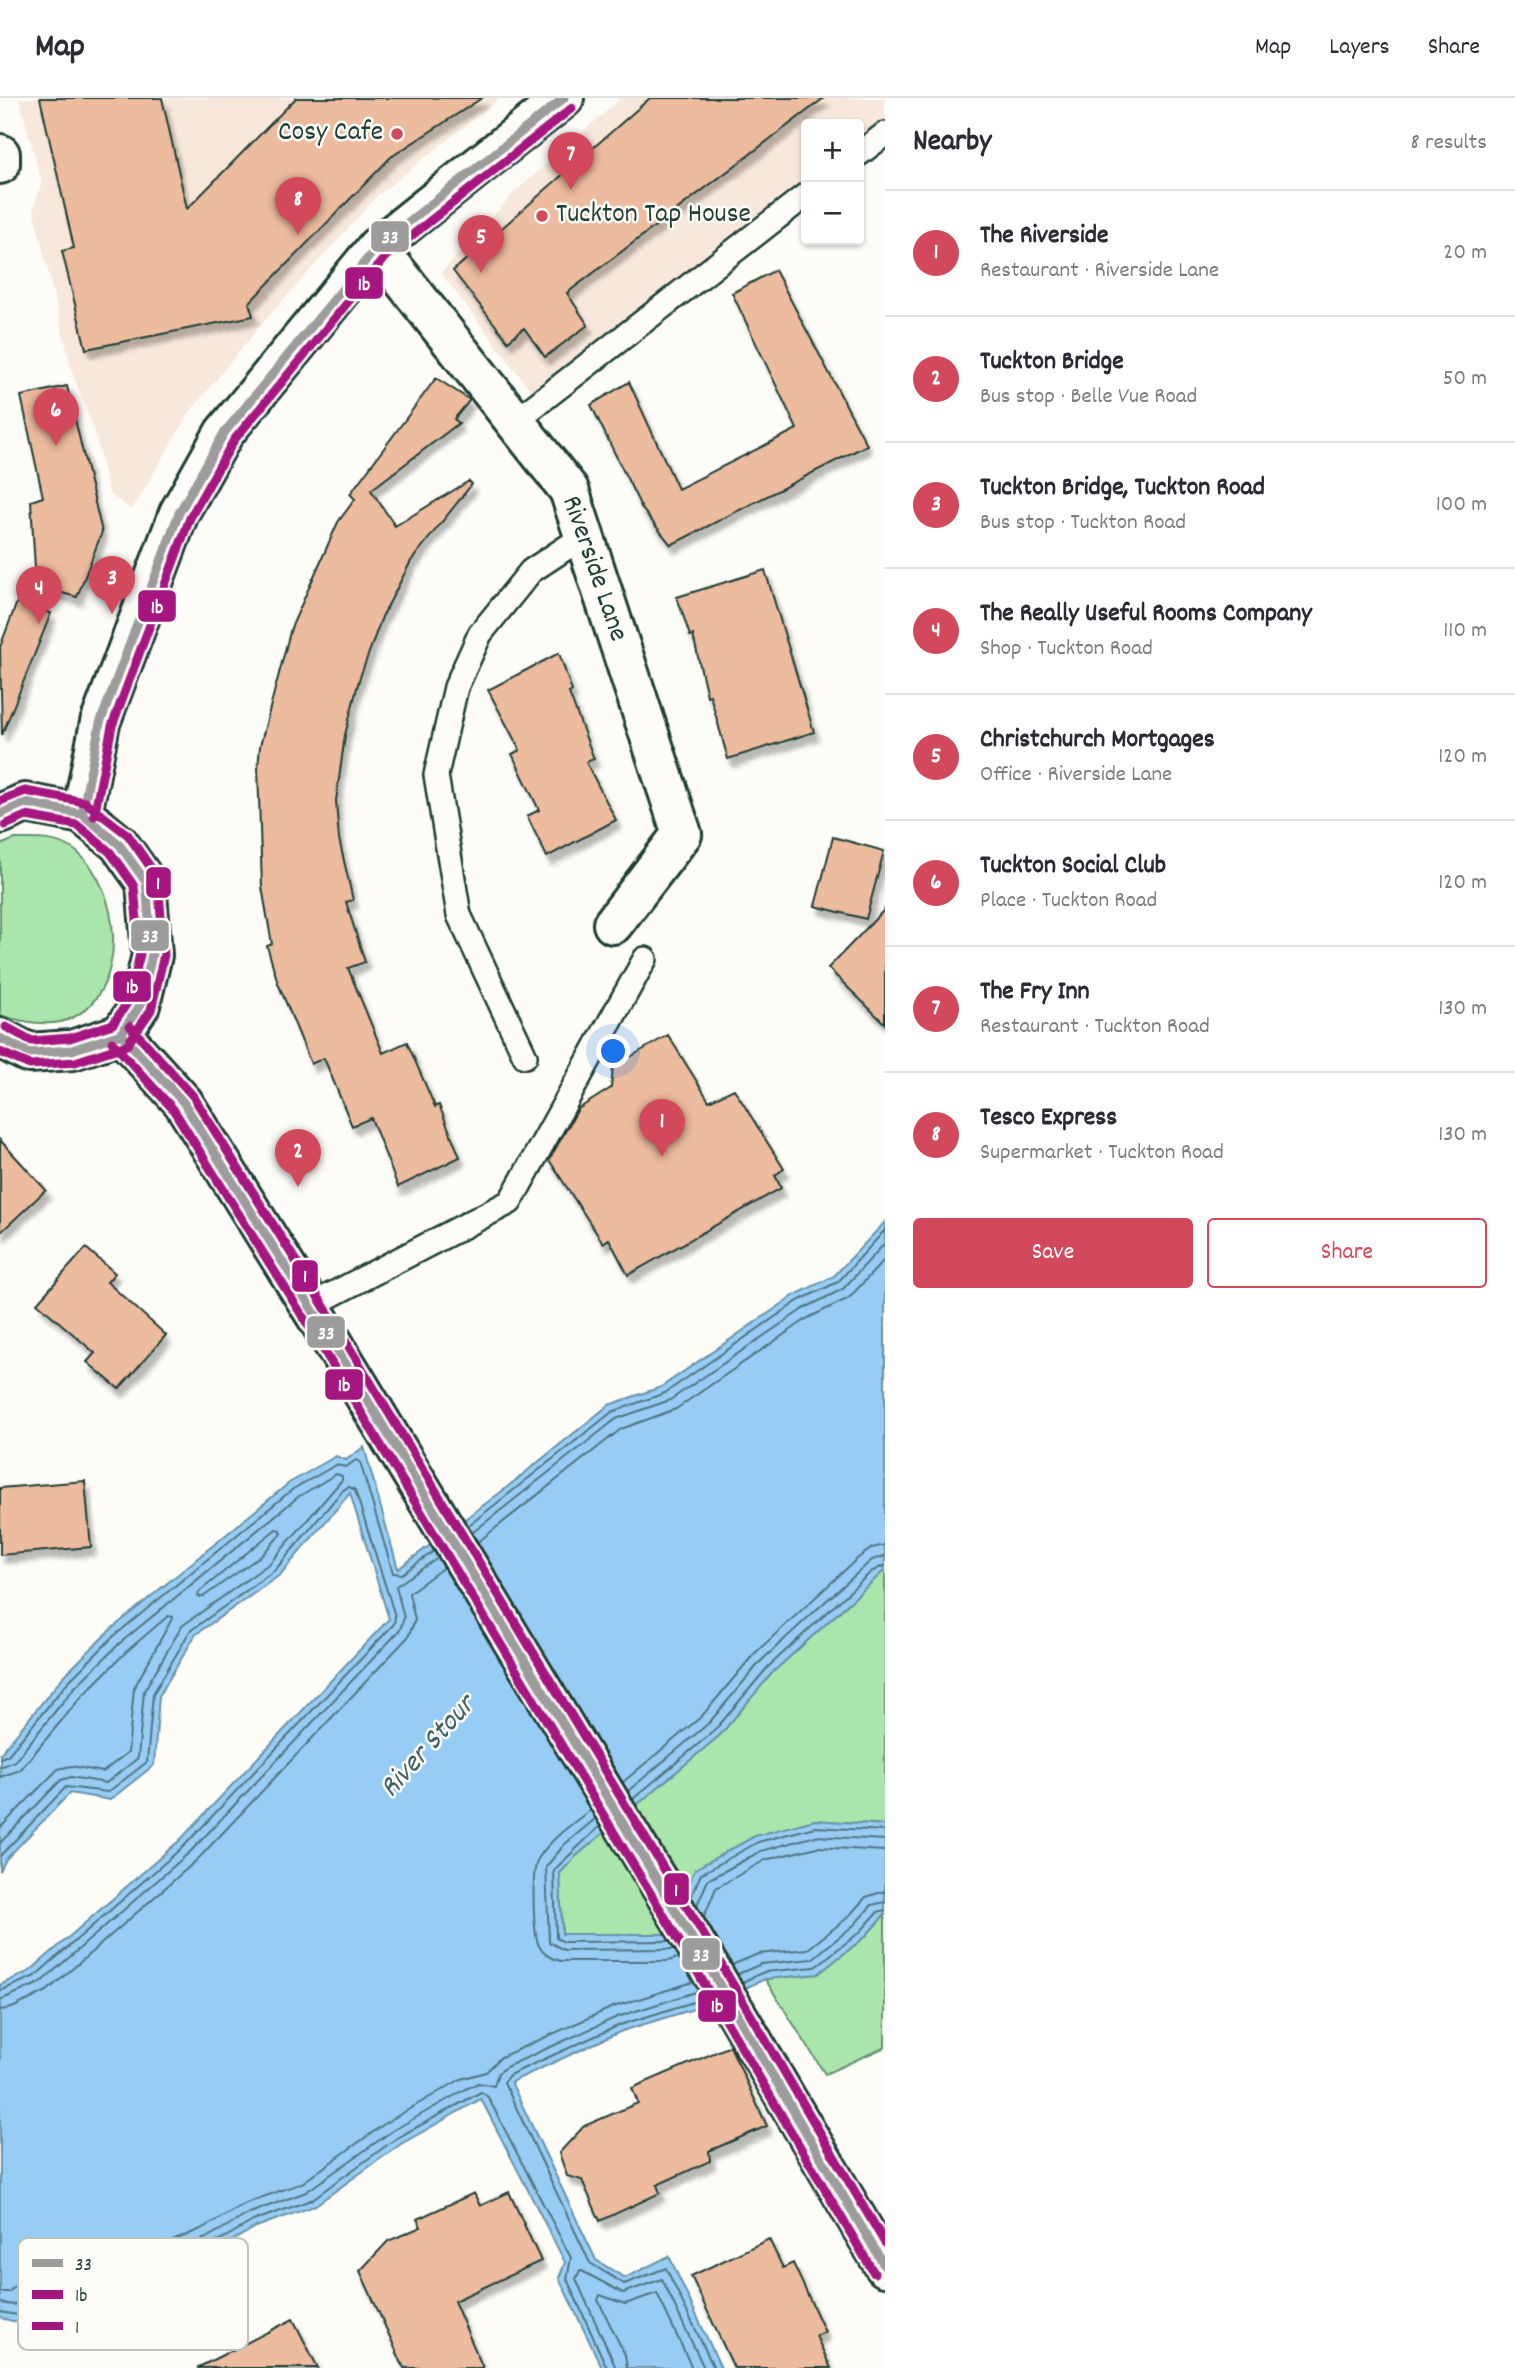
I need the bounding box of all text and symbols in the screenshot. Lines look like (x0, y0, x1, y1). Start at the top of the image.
text: Map (35, 25, 85, 72)
text: Map (1255, 31, 1291, 65)
text: Layers (1329, 31, 1390, 65)
text: Share (1428, 31, 1480, 65)
place label: Cosy Cafe (278, 114, 383, 154)
map controls (801, 119, 864, 245)
button: + (801, 119, 864, 182)
text: Nearby (913, 122, 991, 165)
marker: Cosy Cafe (389, 126, 405, 142)
text: 8 results (1411, 127, 1487, 160)
pin: 7 (548, 132, 594, 190)
pin: 8 (275, 177, 321, 235)
button: − (801, 182, 864, 245)
place label: Tuckton Tap House (556, 196, 751, 236)
marker: Tuckton Tap House (534, 208, 550, 224)
pin: 5 (458, 215, 504, 273)
text: The Riverside (980, 218, 1108, 255)
line badge: 33 (370, 220, 410, 253)
text: 33 (382, 226, 398, 253)
text: 1 (933, 237, 939, 270)
text: 20 m (1443, 237, 1487, 270)
text: Restaurant · Riverside Lane (980, 255, 1219, 288)
line badge: 1b (344, 266, 384, 300)
text: 1b (358, 273, 370, 300)
text: Tuckton Bridge (980, 344, 1124, 381)
text: 2 (931, 363, 941, 396)
text: 50 m (1443, 363, 1487, 396)
text: Bus stop · Belle Vue Road (980, 381, 1197, 414)
pin: 6 (33, 388, 79, 446)
text: Tuckton Bridge, Tuckton Road (980, 470, 1265, 507)
text: 3 (931, 489, 941, 522)
text: 100 m (1436, 489, 1487, 522)
street label: Riverside Lane (549, 491, 637, 647)
text: Bus stop · Tuckton Road (980, 507, 1186, 540)
pin: 3 (89, 556, 135, 614)
pin: 4 (16, 566, 62, 624)
line badge: 1b (137, 589, 177, 623)
text: 1b (151, 596, 163, 623)
text: The Really Useful Rooms Company (980, 596, 1312, 633)
text: 4 (931, 615, 941, 648)
text: 110 m (1443, 615, 1487, 648)
text: Shop · Tuckton Road (980, 633, 1153, 666)
text: Christchurch Mortgages (980, 722, 1215, 759)
text: 5 (931, 741, 941, 774)
text: 120 m (1438, 741, 1487, 774)
text: Office · Riverside Lane (980, 759, 1172, 792)
text: Tuckton Social Club (980, 848, 1166, 885)
line badge: 1 (145, 866, 172, 899)
text: 6 (930, 867, 942, 900)
text: 120 m (1438, 867, 1487, 900)
text: 1 (156, 872, 160, 899)
text: Place · Tuckton Road (980, 885, 1157, 918)
line badge: 33 (130, 919, 170, 952)
text: 33 (142, 925, 158, 952)
line badge: 1b (112, 970, 152, 1003)
text: The Fry Inn (980, 974, 1090, 1011)
text: 1b (126, 976, 138, 1003)
text: 7 (932, 993, 940, 1026)
text: 130 m (1438, 993, 1487, 1026)
text: Restaurant · Tuckton Road (980, 1011, 1210, 1044)
your location (596, 1034, 630, 1068)
pin: 1 (639, 1099, 685, 1157)
text: Tesco Express (980, 1100, 1117, 1137)
text: 8 (931, 1119, 941, 1152)
text: 130 m (1438, 1119, 1487, 1152)
pin: 2 (275, 1129, 321, 1187)
text: Supermarket · Tuckton Road (980, 1137, 1224, 1170)
button: Save (913, 1218, 1193, 1288)
button: Share (1207, 1218, 1487, 1288)
line badge: 1 (291, 1259, 319, 1293)
text: 1 (303, 1265, 307, 1292)
line badge: 33 (306, 1315, 346, 1349)
text: 33 (318, 1322, 334, 1349)
line badge: 1b (324, 1368, 364, 1401)
text: 1b (338, 1374, 350, 1401)
water label: River Stour (371, 1685, 489, 1809)
line badge: 1 (663, 1872, 690, 1906)
text: 1 (674, 1879, 678, 1906)
line badge: 33 (681, 1937, 721, 1971)
text: 33 (693, 1944, 709, 1971)
line badge: 1b (697, 1989, 737, 2023)
text: 1b (711, 1995, 723, 2022)
legend (18, 2238, 248, 2350)
text: 33 (75, 2253, 92, 2280)
text: 1b (75, 2284, 87, 2311)
text: 1 (75, 2316, 79, 2343)

